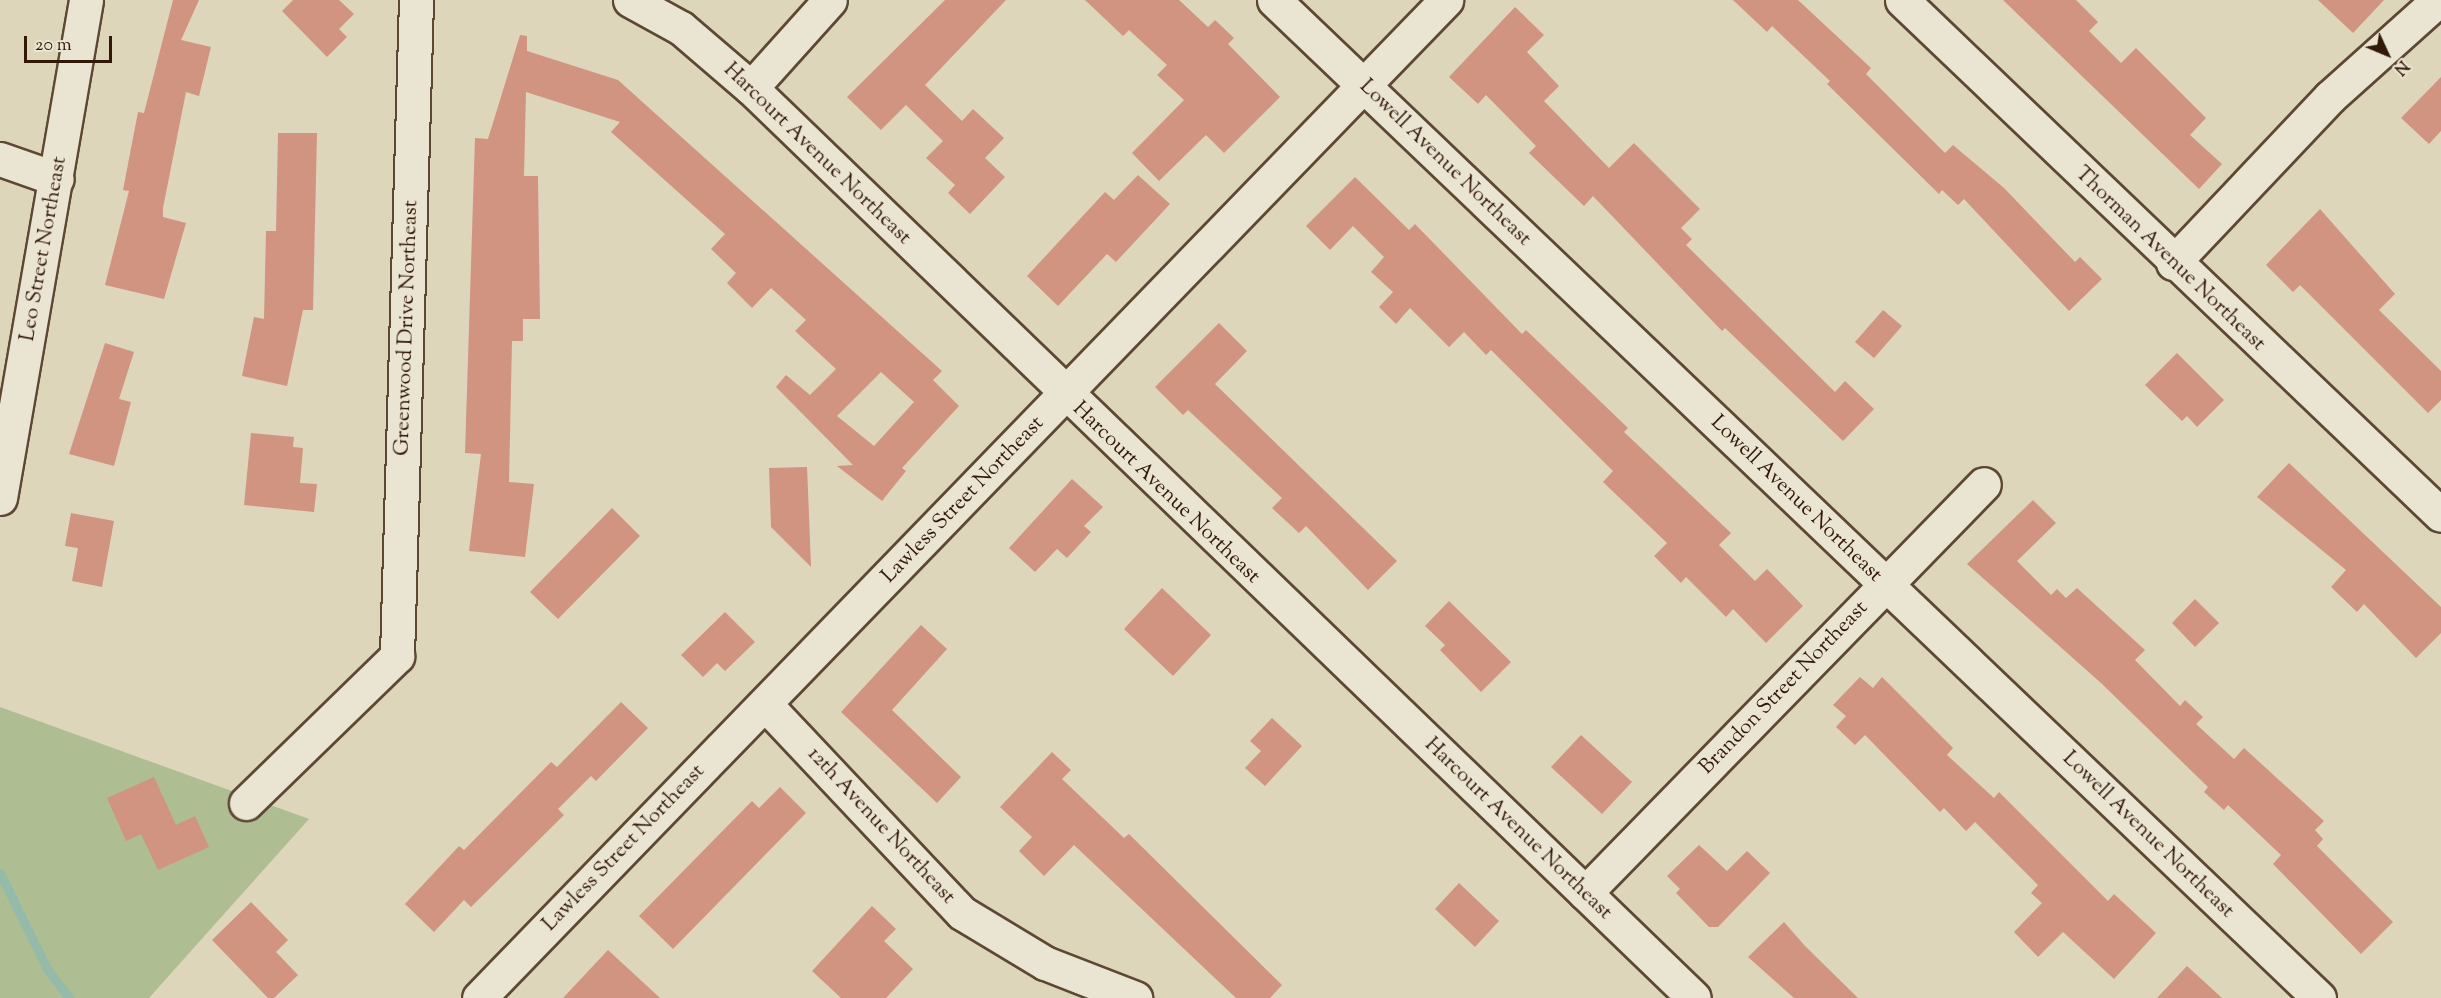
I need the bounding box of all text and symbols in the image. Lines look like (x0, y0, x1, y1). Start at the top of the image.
scale bar (27, 24, 116, 62)
north arrow (2357, 24, 2417, 84)
text: 20 m (35, 33, 72, 59)
text: N (2388, 54, 2413, 79)
street label: Harcourt Avenue Northeast (718, 58, 916, 250)
street label: Lowell Avenue Northeast (1354, 74, 1536, 252)
street label: Leo Street Northeast (15, 155, 73, 343)
street label: Thorman Avenue Northeast (2070, 161, 2270, 357)
street label: Greenwood Drive Northeast (390, 200, 424, 456)
street label: Harcourt Avenue Northeast (1067, 397, 1265, 589)
street label: Lowell Avenue Northeast (1705, 410, 1887, 588)
street label: Lawless Street Northeast (877, 411, 1049, 589)
street label: Brandon Street Northeast (1694, 596, 1874, 780)
street label: Harcourt Avenue Northeast (1419, 733, 1617, 925)
street label: 12th Avenue Northeast (802, 742, 960, 910)
street label: Lowell Avenue Northeast (2057, 746, 2239, 924)
street label: Lawless Street Northeast (538, 759, 710, 937)

